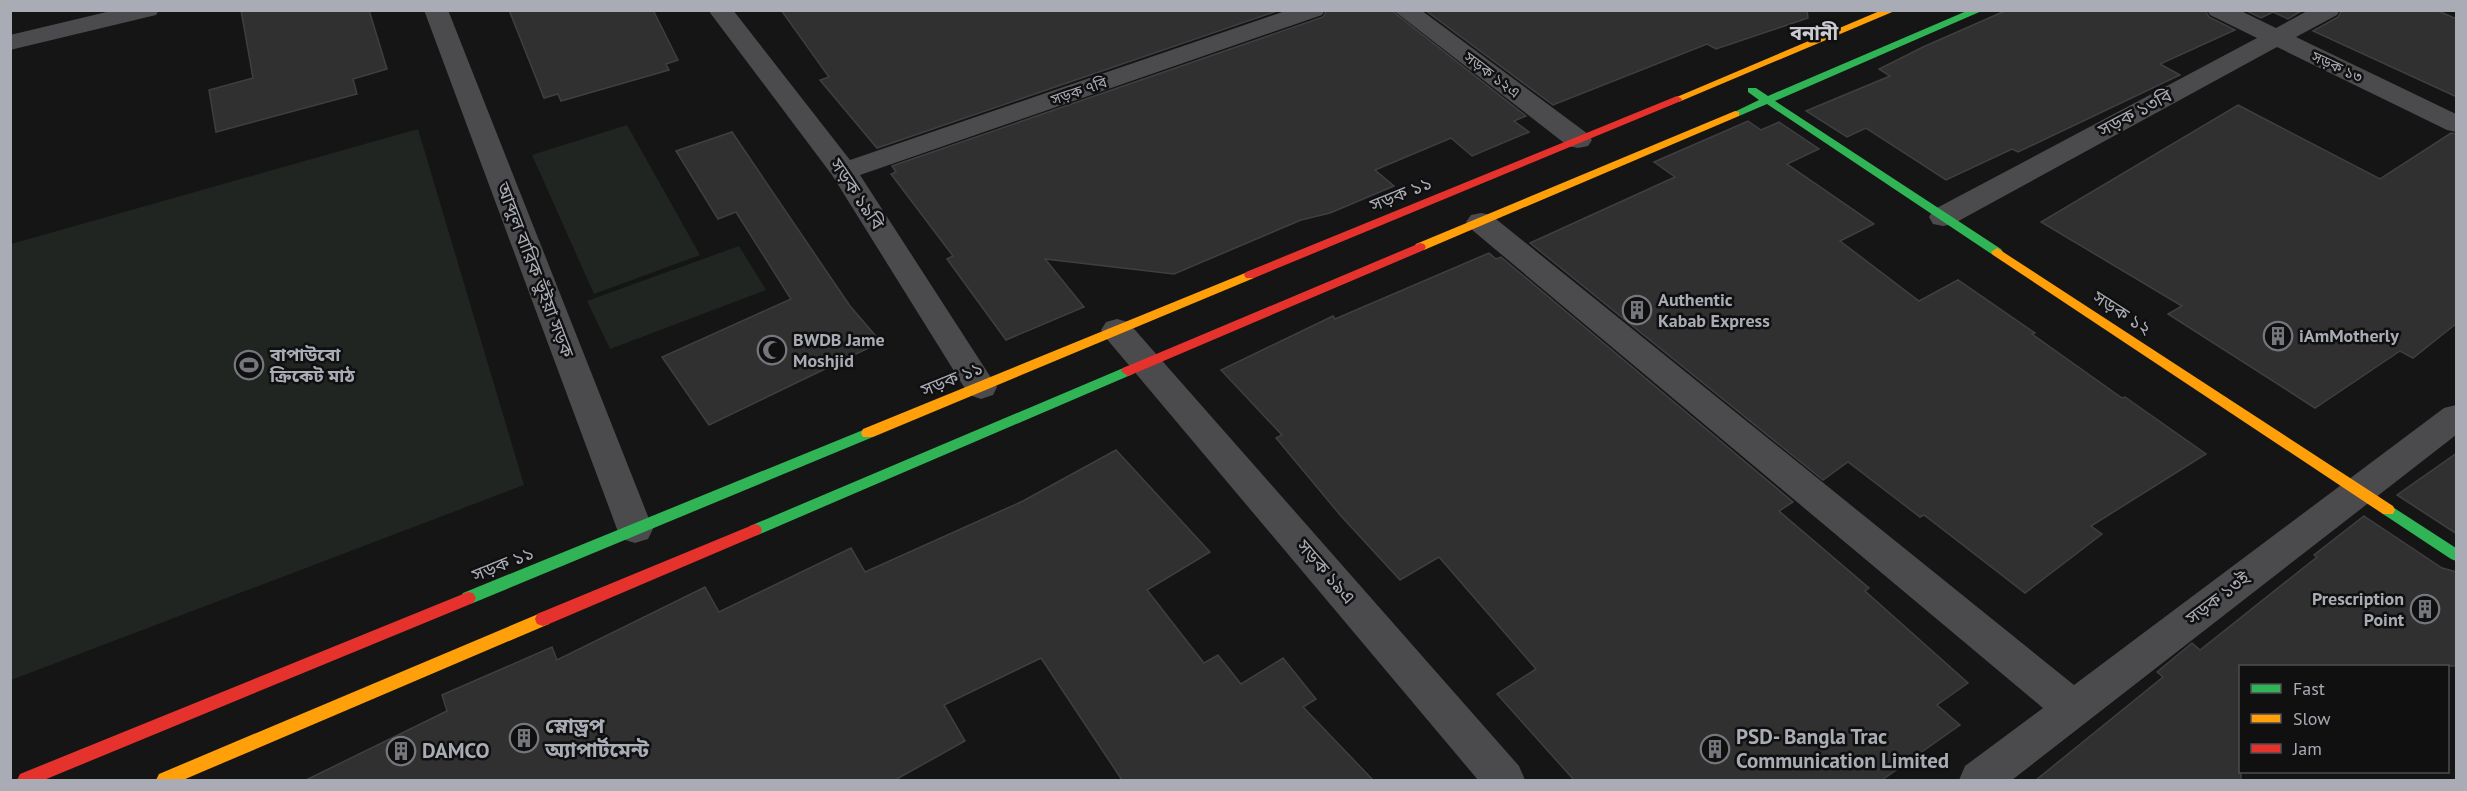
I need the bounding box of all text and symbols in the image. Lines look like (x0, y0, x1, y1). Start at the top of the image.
district label: বনানী (1789, 20, 1838, 46)
street label: সড়ক ১৩ (2308, 46, 2366, 87)
street label: সড়ক ১২এ (1460, 47, 1524, 102)
street label: সড়ক ৭বি (1047, 72, 1110, 109)
street label: সড়ক ১৩বি (2093, 83, 2176, 142)
street label: সড়ক ১৯বি (825, 153, 890, 234)
street label: সড়ক ১১ (1366, 171, 1435, 217)
street label: আব্দুল বারিক ভুঁইয়া সড়ক (491, 178, 580, 361)
street label: সড়ক ১২ (2088, 285, 2156, 340)
place label: Authentic Kabab Express (1658, 288, 1770, 332)
building icon: Authentic Kabab Express (1621, 294, 1653, 326)
building icon: iAmMotherly (2262, 320, 2294, 352)
place label: iAmMotherly (2299, 324, 2399, 347)
place label: BWDB Jame Moshjid (793, 328, 885, 372)
mosque icon: BWDB Jame Moshjid (756, 334, 788, 366)
place label: বাপাউবো ক্রিকেট মাঠ (269, 343, 355, 387)
sports icon: বাপাউবো ক্রিকেট মাঠ (233, 349, 265, 381)
street label: সড়ক ১১ (917, 356, 986, 402)
street label: সড়ক ১৯এ (1292, 534, 1361, 609)
street label: সড়ক ১১ (468, 541, 537, 587)
street label: সড়ক ১৩ই (2180, 566, 2255, 630)
place label: Prescription Point (2312, 587, 2405, 631)
building icon: Prescription Point (2409, 593, 2441, 625)
legend (2239, 665, 2449, 773)
text: Fast (2293, 677, 2325, 700)
text: Slow (2293, 707, 2331, 730)
place label: স্নোড্রপ অ্যাপার্টমেন্ট (544, 712, 649, 763)
building icon: স্নোড্রপ অ্যাপার্টমেন্ট (508, 722, 540, 754)
place label: PSD- Bangla Trac Communication Limited (1736, 723, 1949, 774)
building icon: PSD- Bangla Trac Communication Limited (1699, 733, 1731, 765)
building icon: DAMCO (385, 735, 417, 767)
place label: DAMCO (422, 737, 490, 764)
text: Jam (2292, 737, 2322, 760)

